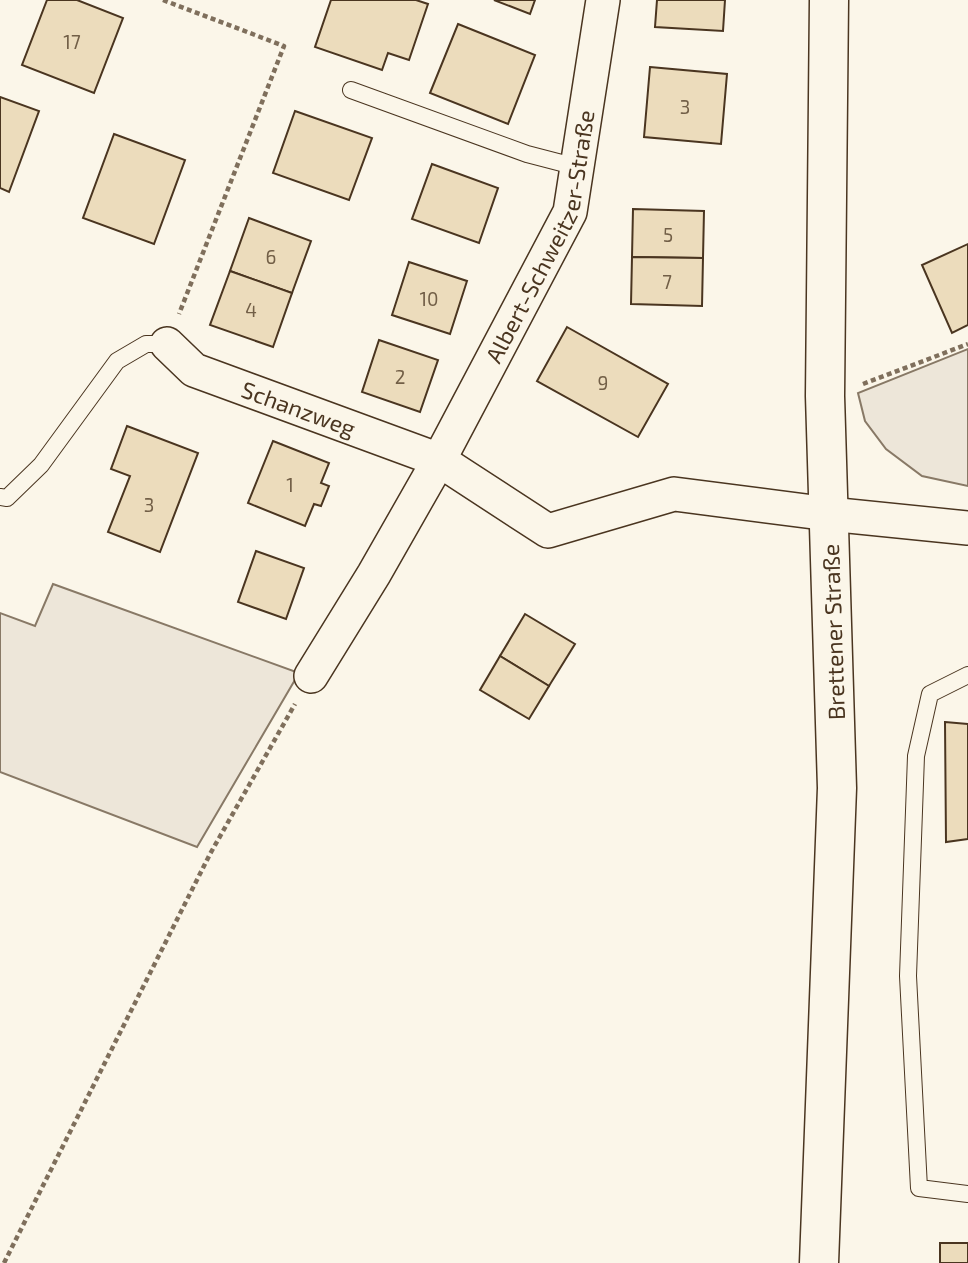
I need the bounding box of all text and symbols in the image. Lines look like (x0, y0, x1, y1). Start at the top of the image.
house number: 17 (63, 30, 81, 53)
house number: 3 (680, 95, 690, 118)
street label: Albert-Schweitzer-Straße (479, 108, 600, 367)
house number: 5 (663, 223, 673, 246)
house number: 6 (266, 245, 276, 268)
house number: 7 (662, 270, 672, 293)
house number: 10 (419, 287, 439, 310)
house number: 4 (245, 298, 257, 321)
house number: 2 (395, 365, 405, 388)
house number: 9 (598, 371, 608, 394)
street label: Schanzweg (238, 375, 360, 442)
house number: 1 (286, 473, 294, 496)
house number: 3 (144, 493, 154, 516)
street label: Brettener Straße (816, 543, 850, 721)

